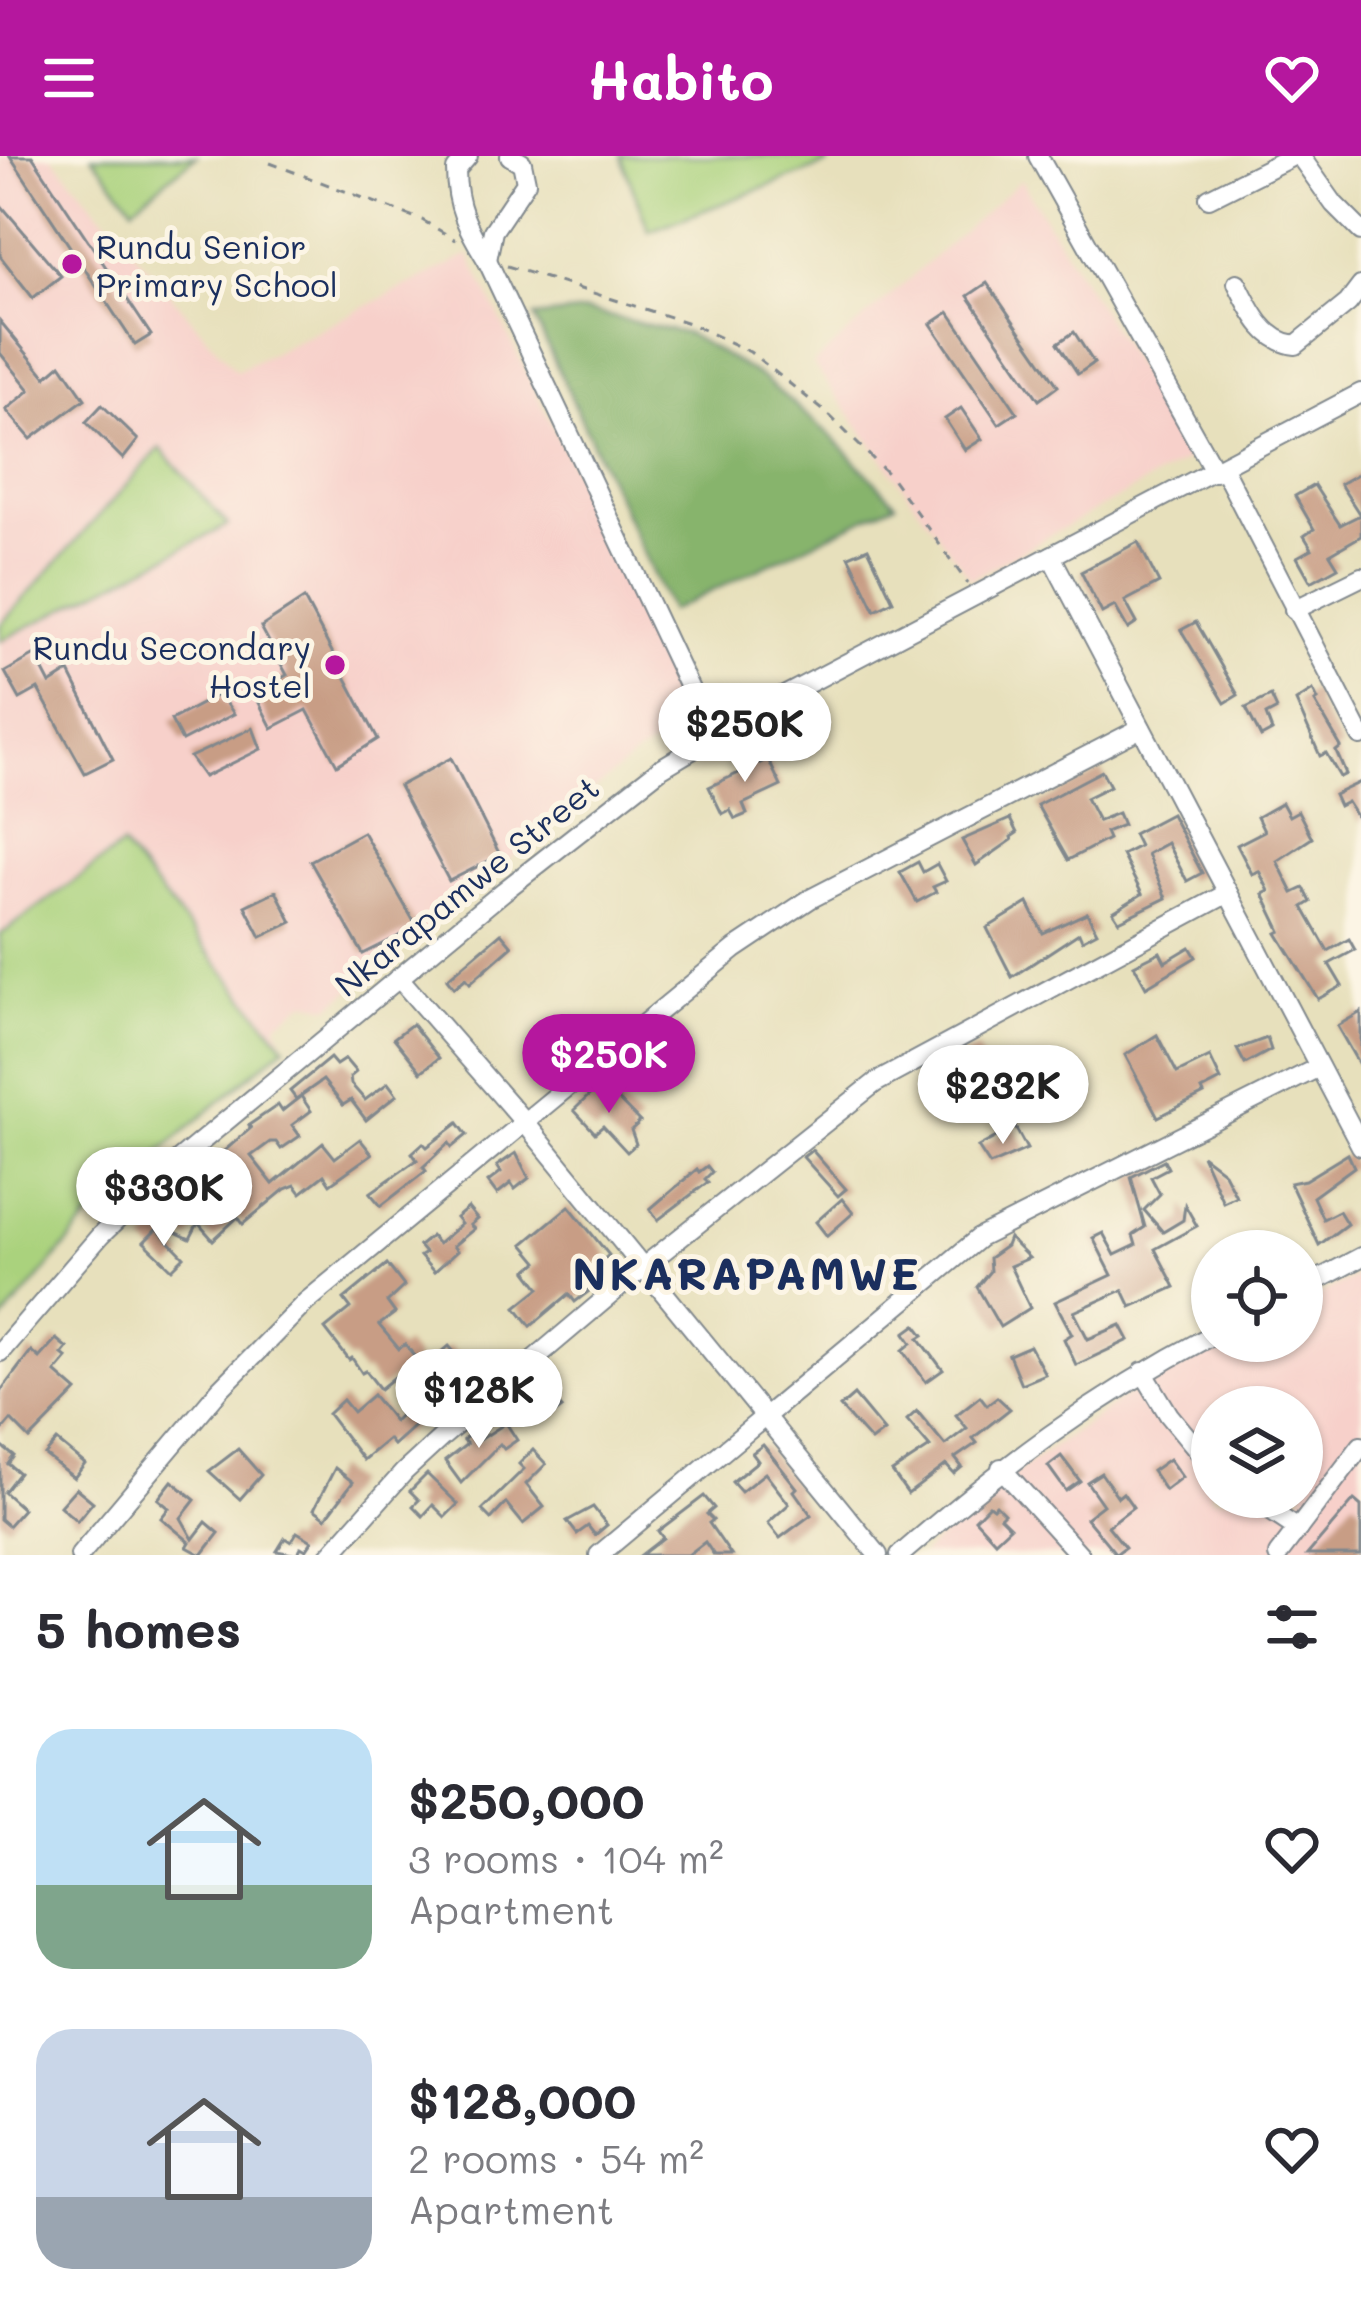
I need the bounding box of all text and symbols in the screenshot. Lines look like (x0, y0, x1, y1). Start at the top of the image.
text: Habito (588, 43, 773, 114)
icon: menu (36, 45, 102, 111)
icon: heart (1259, 45, 1325, 111)
place label: Rundu Senior Primary School (96, 224, 338, 306)
marker: Rundu Senior Primary School (59, 251, 85, 277)
place label: Rundu Secondary Hostel (32, 625, 311, 706)
marker: Rundu Secondary Hostel (322, 652, 348, 678)
pin: $250K (661, 683, 829, 785)
text: $250K (685, 696, 805, 747)
street label: Nkarapamwe Street (325, 765, 607, 1005)
pin: $250K (525, 1014, 693, 1116)
text: $250K (549, 1027, 669, 1078)
pin: $232K (919, 1045, 1087, 1147)
text: $232K (945, 1058, 1061, 1109)
pin: $330K (80, 1147, 248, 1249)
text: $330K (103, 1160, 225, 1211)
map controls (1191, 1230, 1323, 1518)
button: locate (1191, 1230, 1323, 1362)
district label: NKARAPAMWE (572, 1243, 922, 1301)
pin: $128K (395, 1349, 563, 1451)
text: $128K (422, 1362, 536, 1413)
button: layers (1191, 1386, 1323, 1518)
text: 5 homes (36, 1594, 241, 1661)
icon: filters (1259, 1594, 1325, 1660)
text: $250,000 (408, 1765, 645, 1832)
icon: home (132, 1777, 276, 1921)
icon: heart (1259, 1816, 1325, 1882)
text: 3 rooms · 104 m² (408, 1832, 724, 1883)
text: Apartment (408, 1883, 614, 1934)
text: $128,000 (408, 2065, 636, 2132)
icon: home (132, 2077, 276, 2221)
icon: heart (1259, 2116, 1325, 2182)
text: 2 rooms · 54 m² (408, 2132, 704, 2183)
text: Apartment (408, 2183, 614, 2234)

